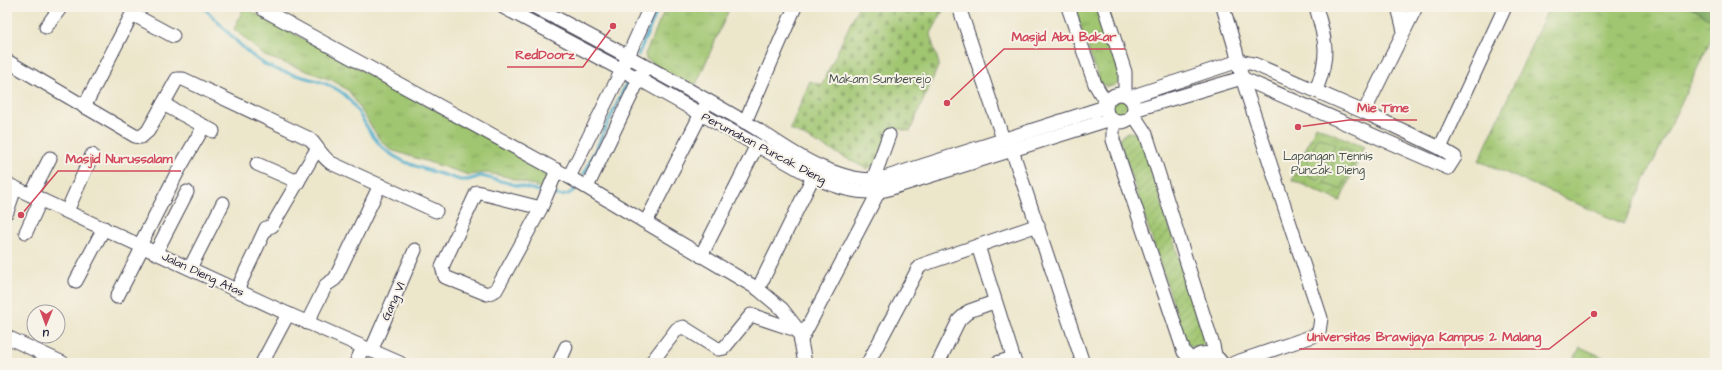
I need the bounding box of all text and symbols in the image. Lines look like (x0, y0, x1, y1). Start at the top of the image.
callout: Masjid Abu Bakar (1004, 24, 1125, 49)
text: Masjid Abu Bakar (1011, 28, 1117, 47)
callout: RedDoorz (507, 42, 583, 67)
text: RedDoorz (515, 46, 575, 64)
park label: Makam Sumberejo (829, 71, 931, 88)
callout: Mie Time (1349, 95, 1417, 120)
text: Mie Time (1357, 99, 1409, 117)
street label: Perumahan Puncak Dieng (698, 108, 829, 189)
callout: Masjid Nurussalam (58, 146, 181, 171)
park label: Lapangan Tennis Puncak Dieng (1283, 148, 1373, 180)
text: Masjid Nurussalam (65, 150, 173, 169)
street label: Jalan Dieng Atas (158, 248, 247, 302)
street label: Gang VI (377, 279, 410, 324)
north arrow (26, 304, 66, 344)
callout: Universitas Brawijaya Kampus 2 Malang (1299, 324, 1549, 349)
text: U (43, 326, 50, 341)
text: Universitas Brawijaya Kampus 2 Malang (1306, 328, 1541, 348)

